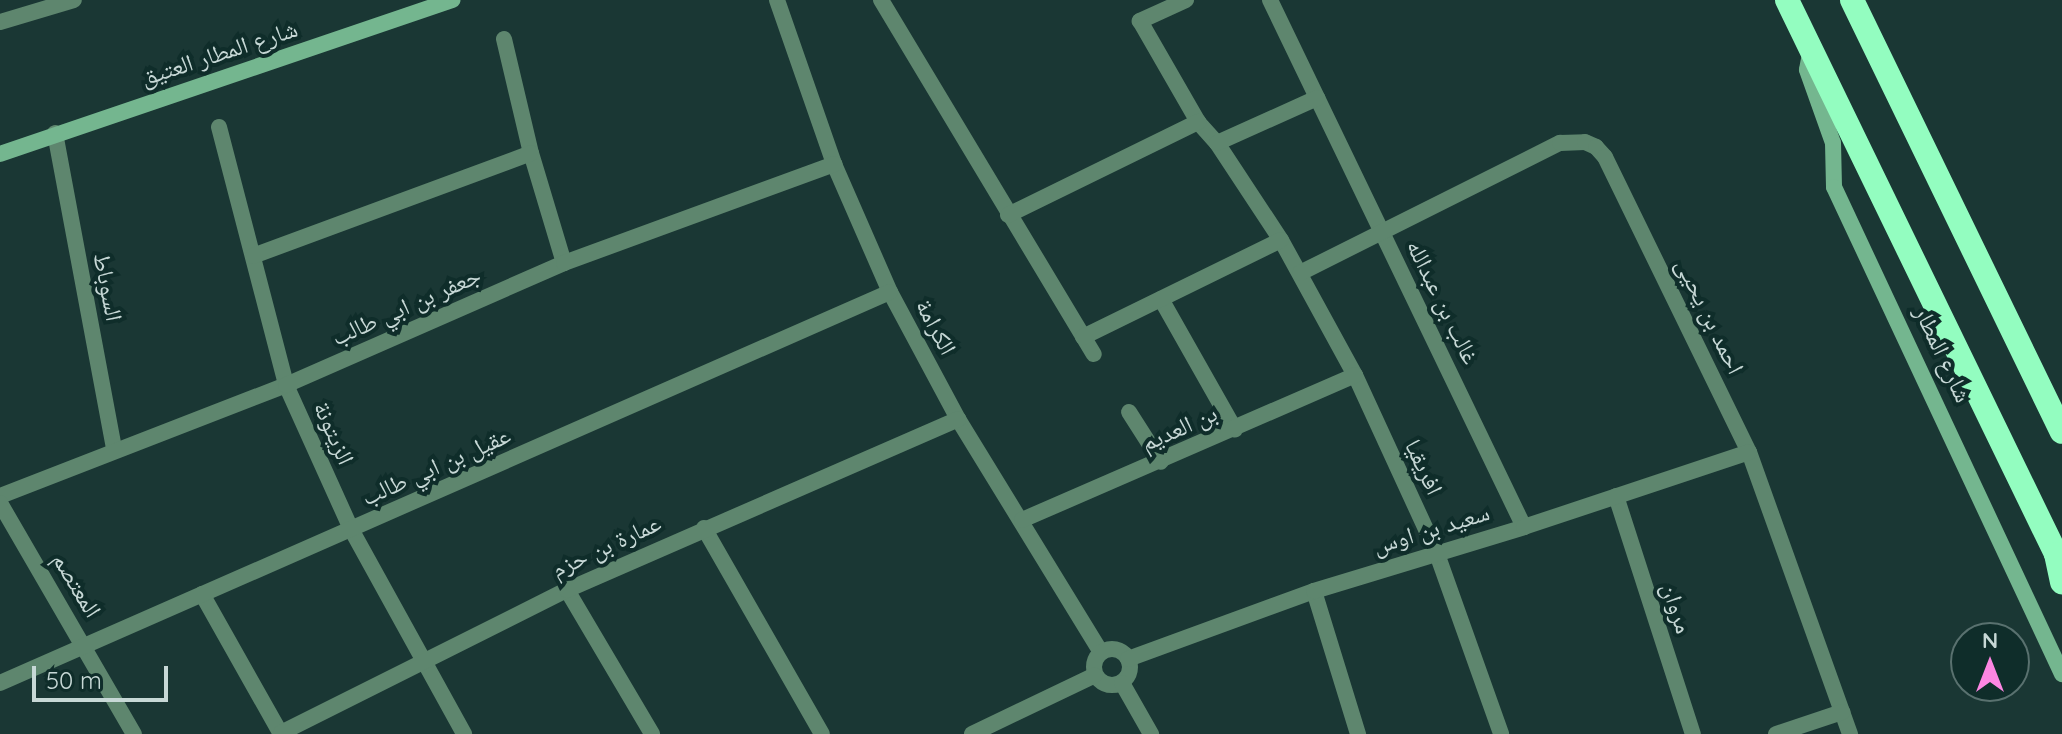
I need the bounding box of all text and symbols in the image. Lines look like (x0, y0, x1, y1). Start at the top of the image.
street label: شارع المطار العتيق (137, 14, 301, 92)
street label: غالب بن عبدالله (1401, 235, 1485, 369)
street label: السوباط (87, 250, 129, 324)
street label: احمد بن يحيى (1670, 253, 1750, 379)
street label: جعفر بن ابي طالب (327, 260, 485, 352)
street label: الكرامة (909, 294, 963, 360)
street label: شارع المطار (1908, 301, 1978, 407)
street label: الزيتونة (307, 397, 361, 469)
street label: بن العديم (1137, 399, 1221, 457)
street label: عقيل بن ابي طالب (357, 420, 515, 512)
street label: افريقيا (1399, 435, 1449, 499)
street label: سعيد بن اوس (1369, 498, 1493, 560)
street label: عمارة بن حزم (547, 508, 665, 584)
street label: المعتصم (46, 547, 108, 623)
street label: مروان (1655, 579, 1699, 637)
north arrow (1950, 622, 2030, 702)
text: N (1982, 626, 1998, 654)
scale bar (36, 650, 172, 700)
text: 50 m (46, 665, 102, 695)

